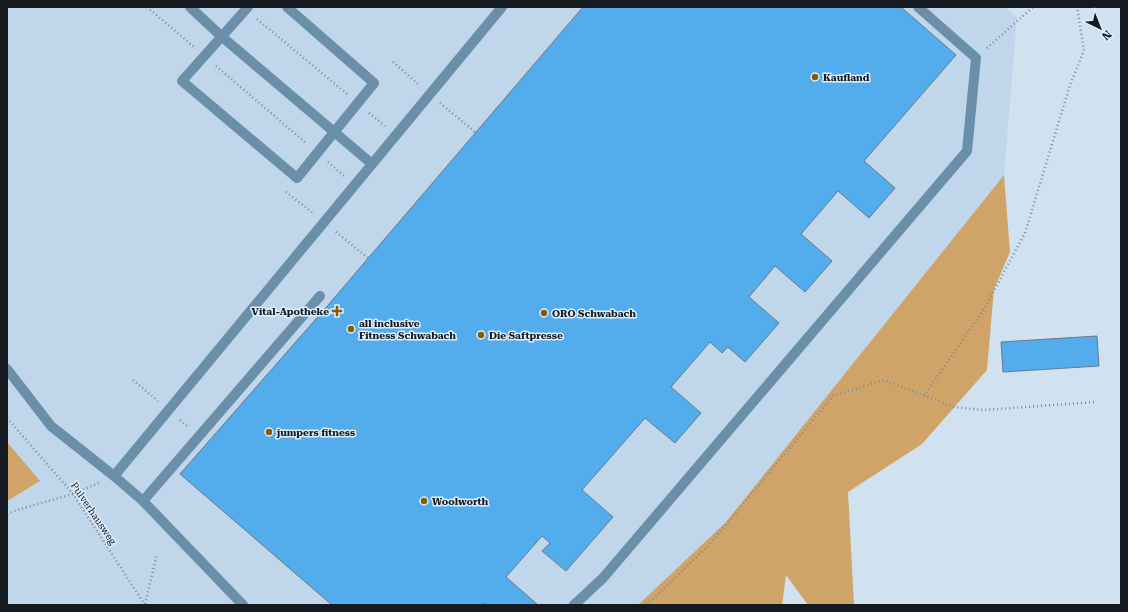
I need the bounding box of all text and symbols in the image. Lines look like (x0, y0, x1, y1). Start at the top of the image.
north arrow (1080, 8, 1120, 48)
text: N (1099, 27, 1114, 43)
marker: Kaufland (810, 72, 820, 82)
place label: Kaufland (823, 72, 870, 83)
place label: Vital-Apotheke (252, 306, 329, 317)
marker: Vital-Apotheke (332, 306, 342, 316)
marker: ORO Schwabach (539, 308, 549, 318)
place label: ORO Schwabach (552, 308, 636, 319)
place label: all inclusive Fitness Schwabach (359, 318, 456, 341)
marker: all inclusive Fitness Schwabach (346, 324, 356, 334)
marker: Die Saftpresse (476, 330, 486, 340)
place label: Die Saftpresse (489, 330, 563, 341)
marker: jumpers fitness (264, 427, 274, 437)
place label: jumpers fitness (276, 427, 355, 438)
street label: Pulverhausweg (69, 480, 119, 547)
marker: Woolworth (419, 496, 429, 506)
place label: Woolworth (432, 496, 489, 507)

